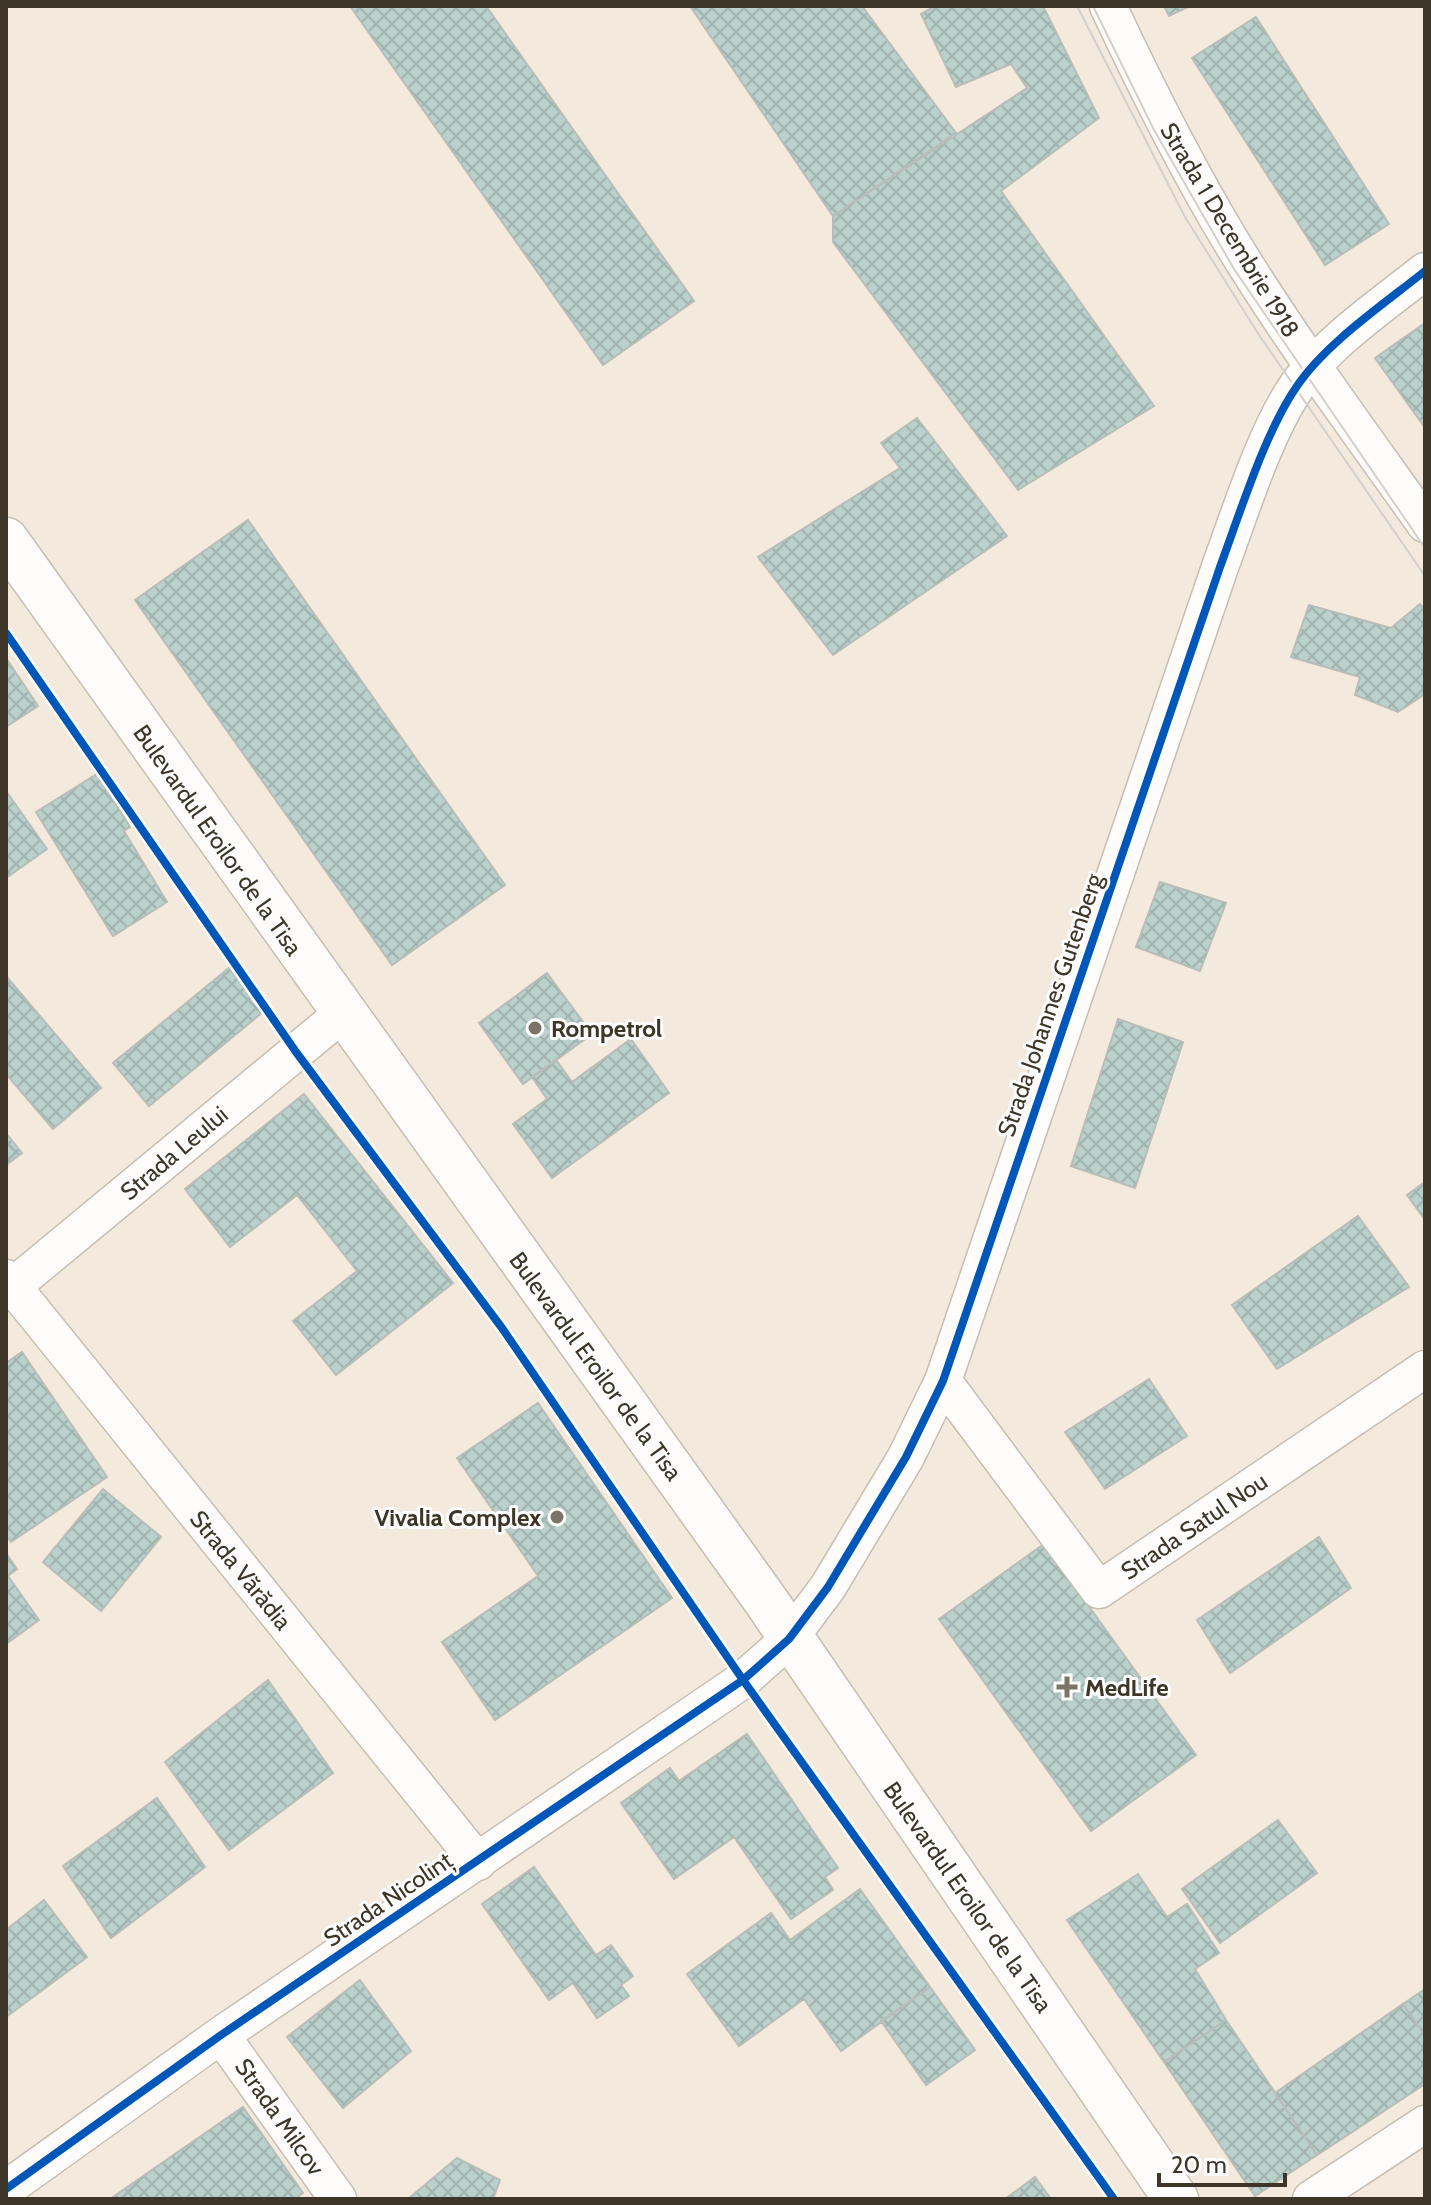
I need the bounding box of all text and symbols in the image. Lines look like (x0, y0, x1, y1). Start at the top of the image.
street label: Strada 1 Decembrie 1918 (1154, 117, 1306, 343)
street label: Bulevardul Eroilor de la Tisa (127, 719, 309, 961)
street label: Strada Johannes Gutenberg (991, 869, 1109, 1140)
place label: Rompetrol (551, 1014, 662, 1043)
marker: Rompetrol (526, 1019, 544, 1037)
street label: Strada Leului (115, 1100, 233, 1206)
street label: Bulevardul Eroilor de la Tisa (503, 1246, 689, 1486)
street label: Strada Satul Nou (1115, 1466, 1273, 1586)
place label: Vivalia Complex (374, 1503, 541, 1532)
street label: Strada Vărădia (184, 1505, 298, 1636)
marker: Vivalia Complex (548, 1508, 566, 1526)
place label: MedLife (1085, 1673, 1169, 1702)
marker: MedLife (1056, 1676, 1078, 1698)
street label: Bulevardul Eroilor de la Tisa (877, 1776, 1059, 2018)
street label: Strada Nicolinț (318, 1845, 458, 1953)
street label: Strada Milcov (229, 2053, 331, 2181)
scale bar (1159, 2137, 1285, 2187)
text: 20 m (1171, 2150, 1227, 2179)

